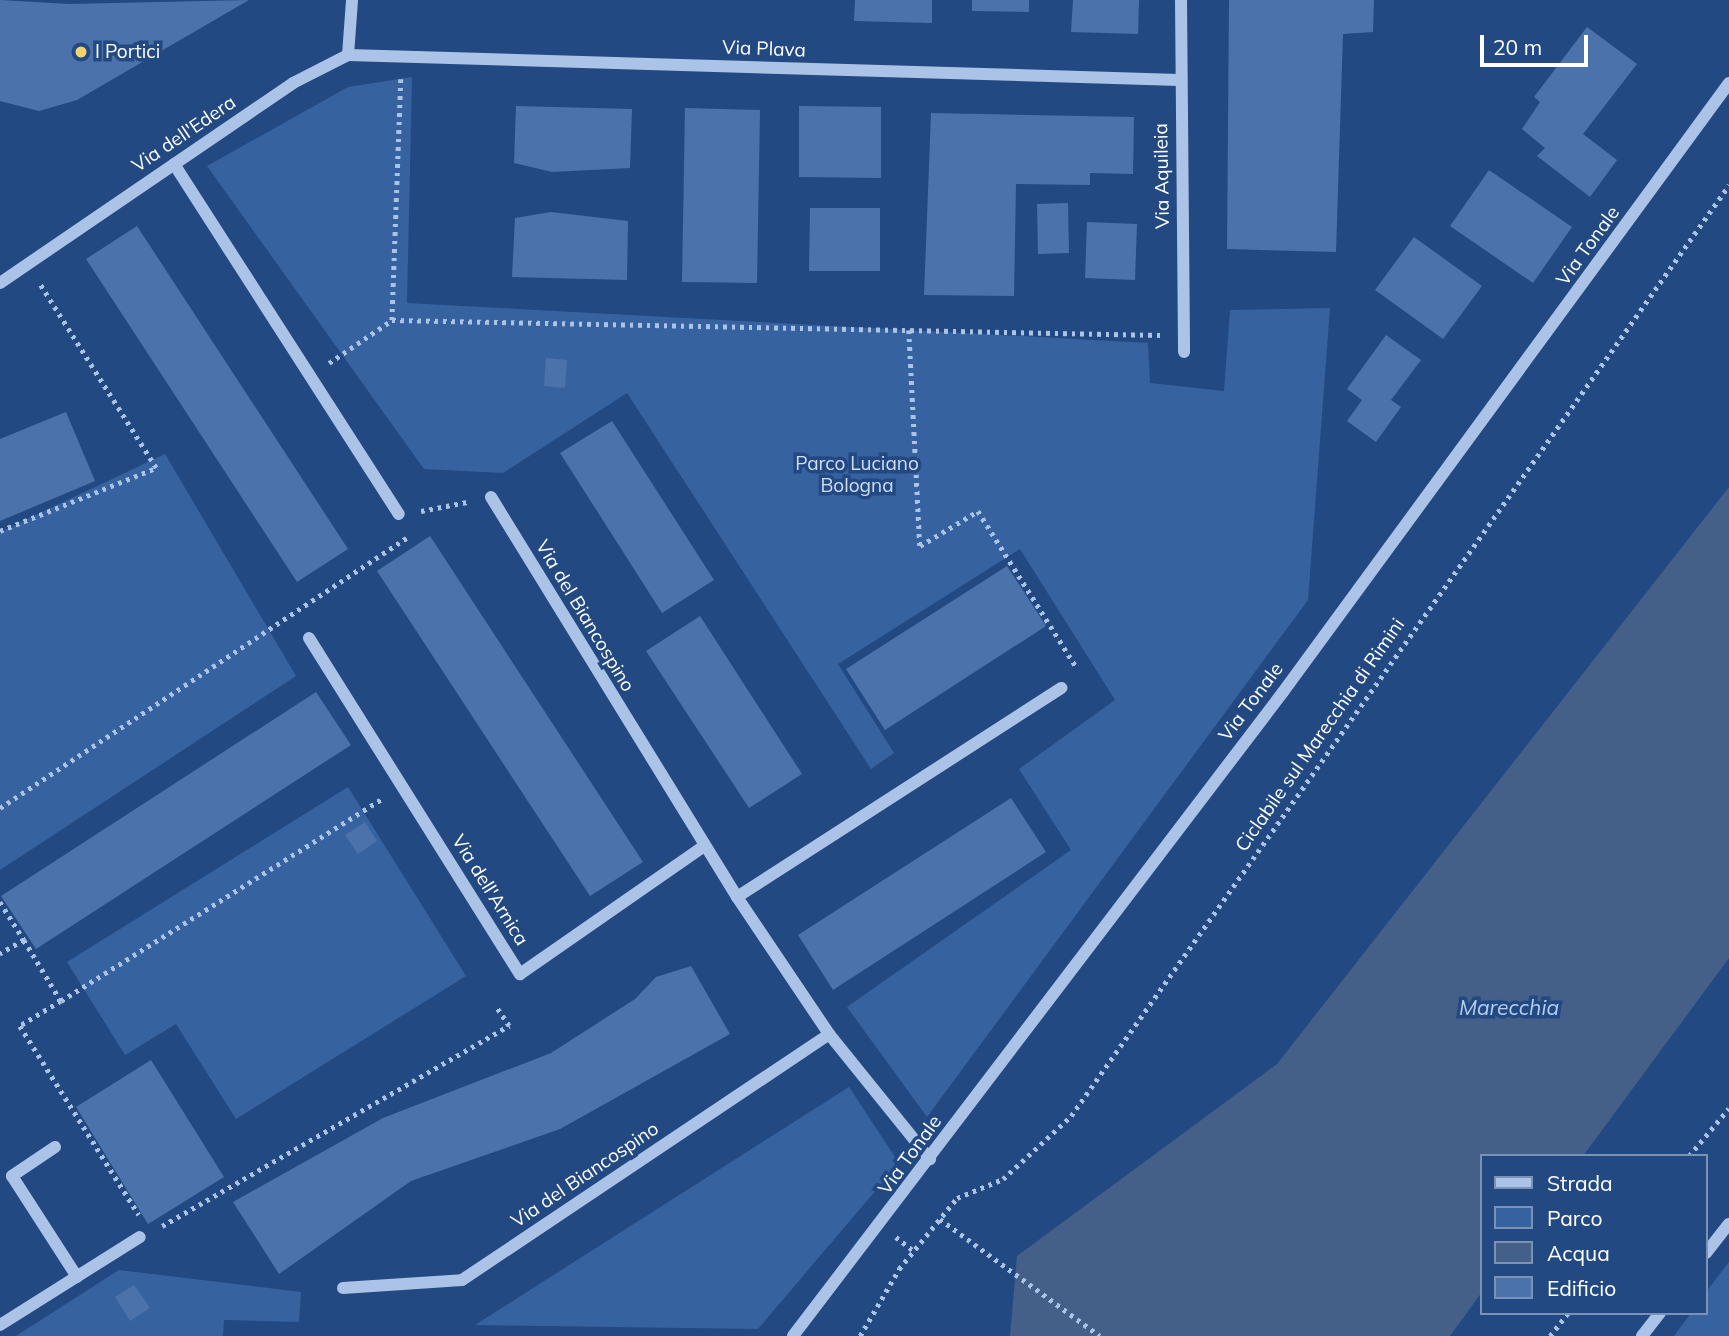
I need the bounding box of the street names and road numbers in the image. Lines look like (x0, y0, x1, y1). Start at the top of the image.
street label: Via Plava (722, 36, 806, 62)
street label: Via dell'Edera (128, 91, 240, 177)
street label: Via Aquileia (1150, 123, 1174, 229)
street label: Via Tonale (1552, 202, 1624, 290)
street label: Via del Biancospino (531, 536, 639, 696)
street label: Ciclabile sul Marecchia di Rimini (1231, 614, 1409, 856)
street label: Via Tonale (1214, 658, 1288, 746)
street label: Via dell'Arnica (447, 830, 533, 950)
street label: Via Tonale (874, 1111, 946, 1199)
street label: Via del Biancospino (507, 1117, 663, 1233)

